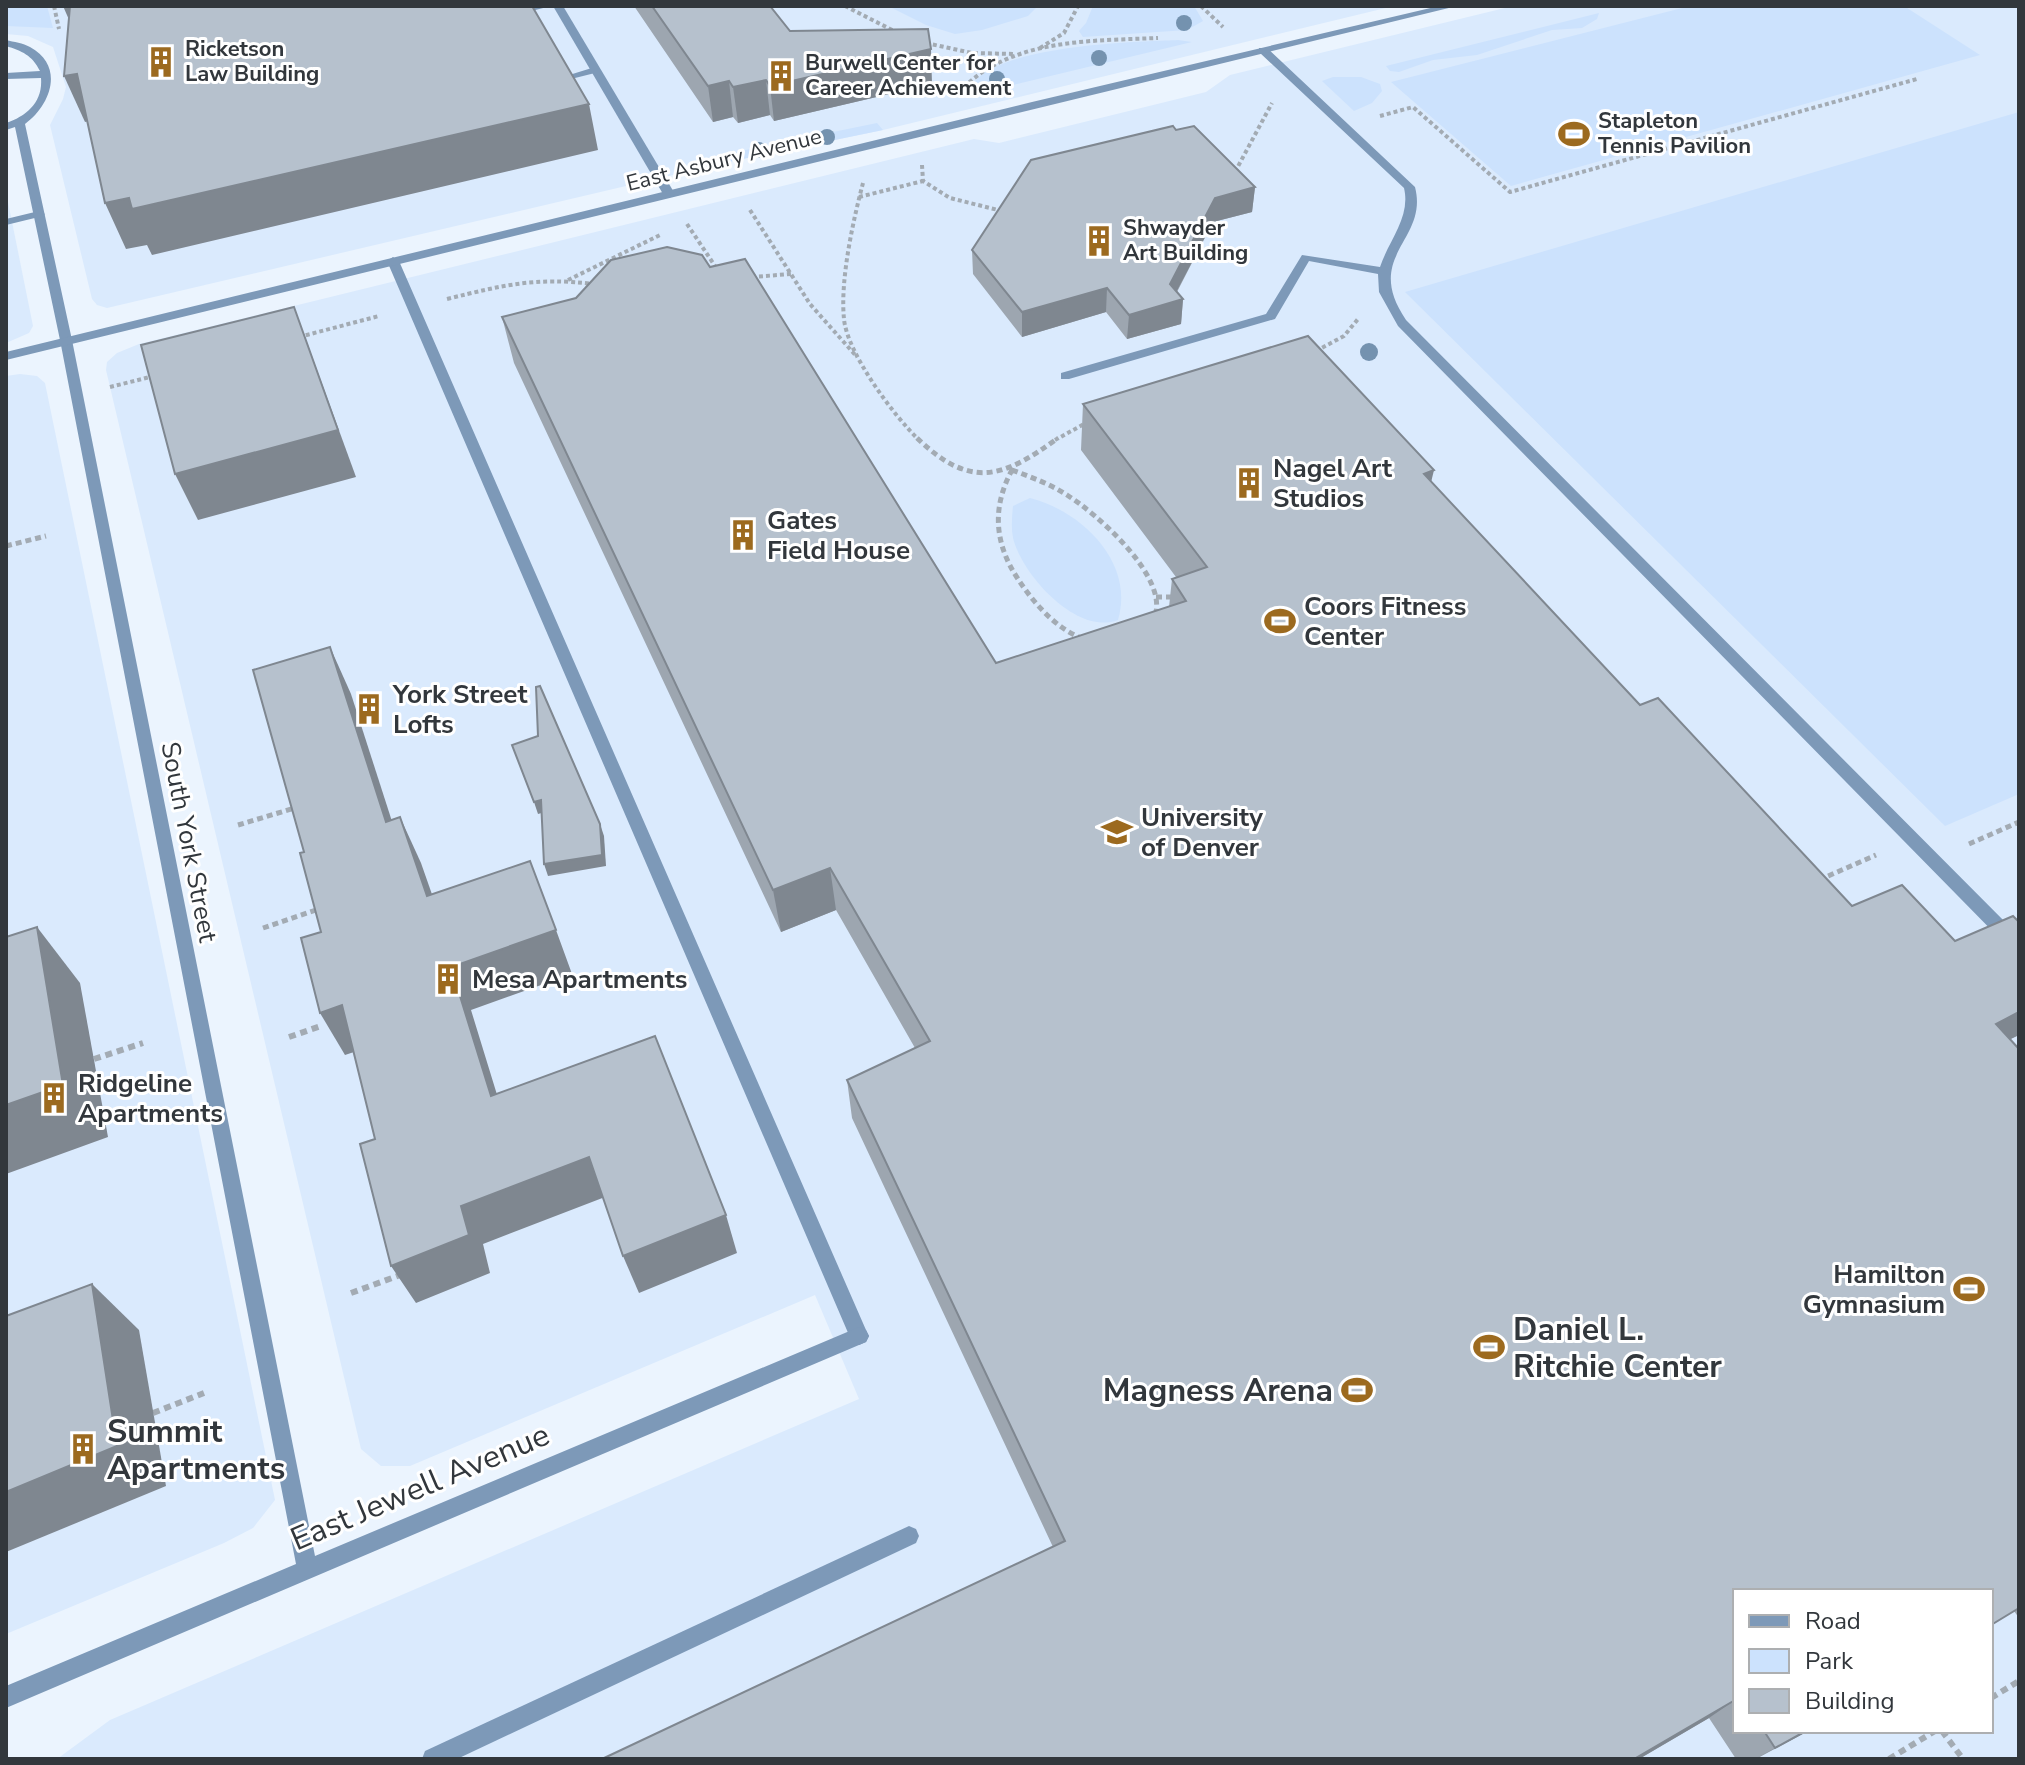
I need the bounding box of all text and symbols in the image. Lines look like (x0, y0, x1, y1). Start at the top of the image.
place label: Ricketson Law Building (185, 34, 319, 89)
building icon: Ricketson Law Building (144, 45, 178, 79)
place label: Burwell Center for Career Achievement (805, 48, 1012, 103)
building icon: Burwell Center for Career Achievement (764, 59, 798, 93)
place label: Stapleton Tennis Pavilion (1598, 106, 1751, 161)
sports icon: Stapleton Tennis Pavilion (1557, 117, 1591, 151)
street label: East Asbury Avenue (623, 121, 825, 199)
place label: Shwayder Art Building (1123, 213, 1248, 268)
building icon: Shwayder Art Building (1082, 224, 1116, 258)
place label: Nagel Art Studios (1273, 451, 1393, 516)
building icon: Nagel Art Studios (1232, 466, 1266, 500)
place label: Gates Field House (767, 503, 910, 568)
building icon: Gates Field House (726, 518, 760, 552)
place label: Coors Fitness Center (1304, 589, 1466, 654)
sports icon: Coors Fitness Center (1263, 604, 1297, 638)
place label: York Street Lofts (392, 677, 528, 742)
building icon: York Street Lofts (352, 692, 386, 726)
street label: South York Street (152, 739, 226, 946)
place label: University of Denver (1141, 800, 1263, 865)
school or university icon: University of Denver (1100, 815, 1134, 849)
building icon: Mesa Apartments (431, 962, 465, 996)
place label: Mesa Apartments (472, 962, 687, 997)
place label: Ridgeline Apartments (78, 1066, 223, 1131)
building icon: Ridgeline Apartments (37, 1081, 71, 1115)
place label: Hamilton Gymnasium (1803, 1257, 1945, 1322)
sports icon: Hamilton Gymnasium (1952, 1272, 1986, 1306)
place label: Daniel L. Ritchie Center (1513, 1308, 1722, 1388)
sports icon: Daniel L. Ritchie Center (1472, 1330, 1506, 1364)
place label: Magness Arena (1103, 1369, 1333, 1412)
sports icon: Magness Arena (1340, 1373, 1374, 1407)
place label: Summit Apartments (107, 1410, 285, 1490)
street label: East Jewell Avenue (284, 1413, 556, 1561)
building icon: Summit Apartments (66, 1432, 100, 1466)
legend (1733, 1589, 1993, 1733)
text: Road (1805, 1605, 1861, 1637)
text: Park (1805, 1645, 1854, 1677)
text: Building (1805, 1685, 1895, 1717)

